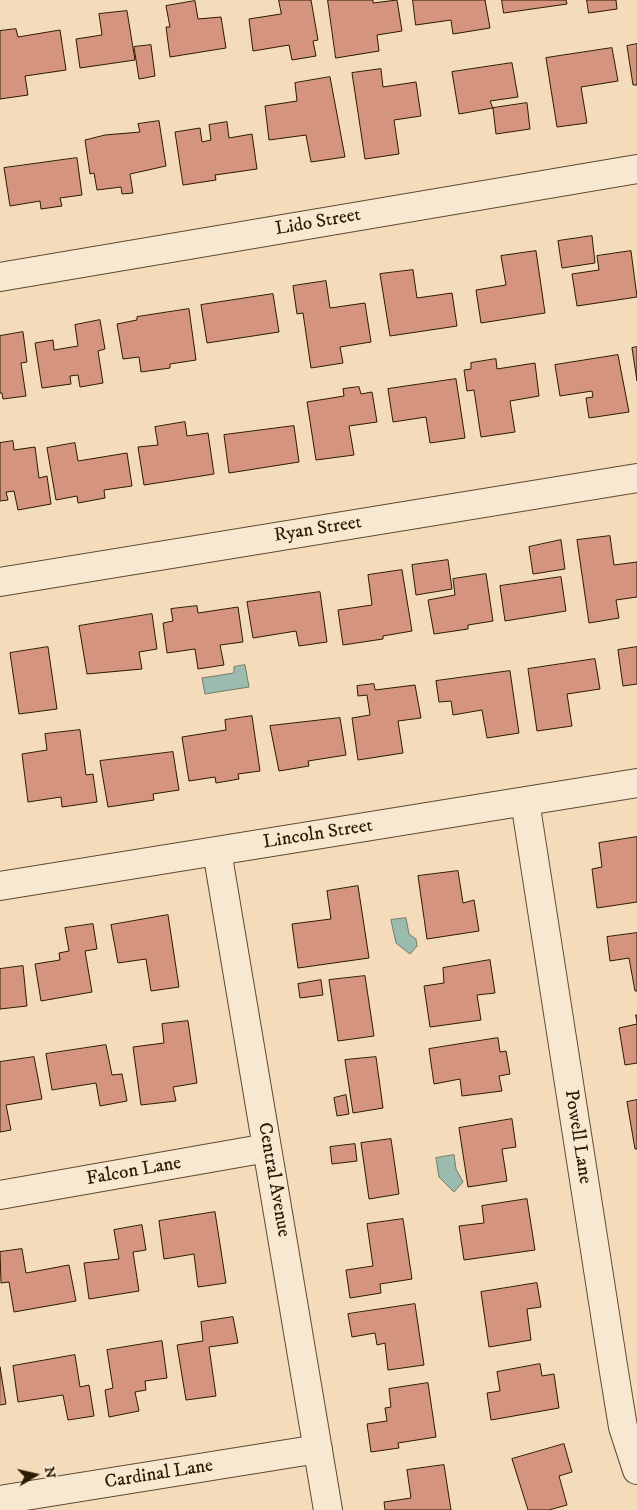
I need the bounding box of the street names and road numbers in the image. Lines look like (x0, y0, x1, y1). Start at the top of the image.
street label: Lido Street (274, 204, 362, 242)
street label: Ryan Street (273, 512, 363, 548)
street label: Lincoln Street (262, 815, 374, 855)
street label: Powell Lane (558, 1088, 596, 1186)
street label: Central Avenue (252, 1121, 294, 1239)
street label: Falcon Lane (85, 1152, 183, 1192)
street label: Cardinal Lane (103, 1455, 215, 1495)

